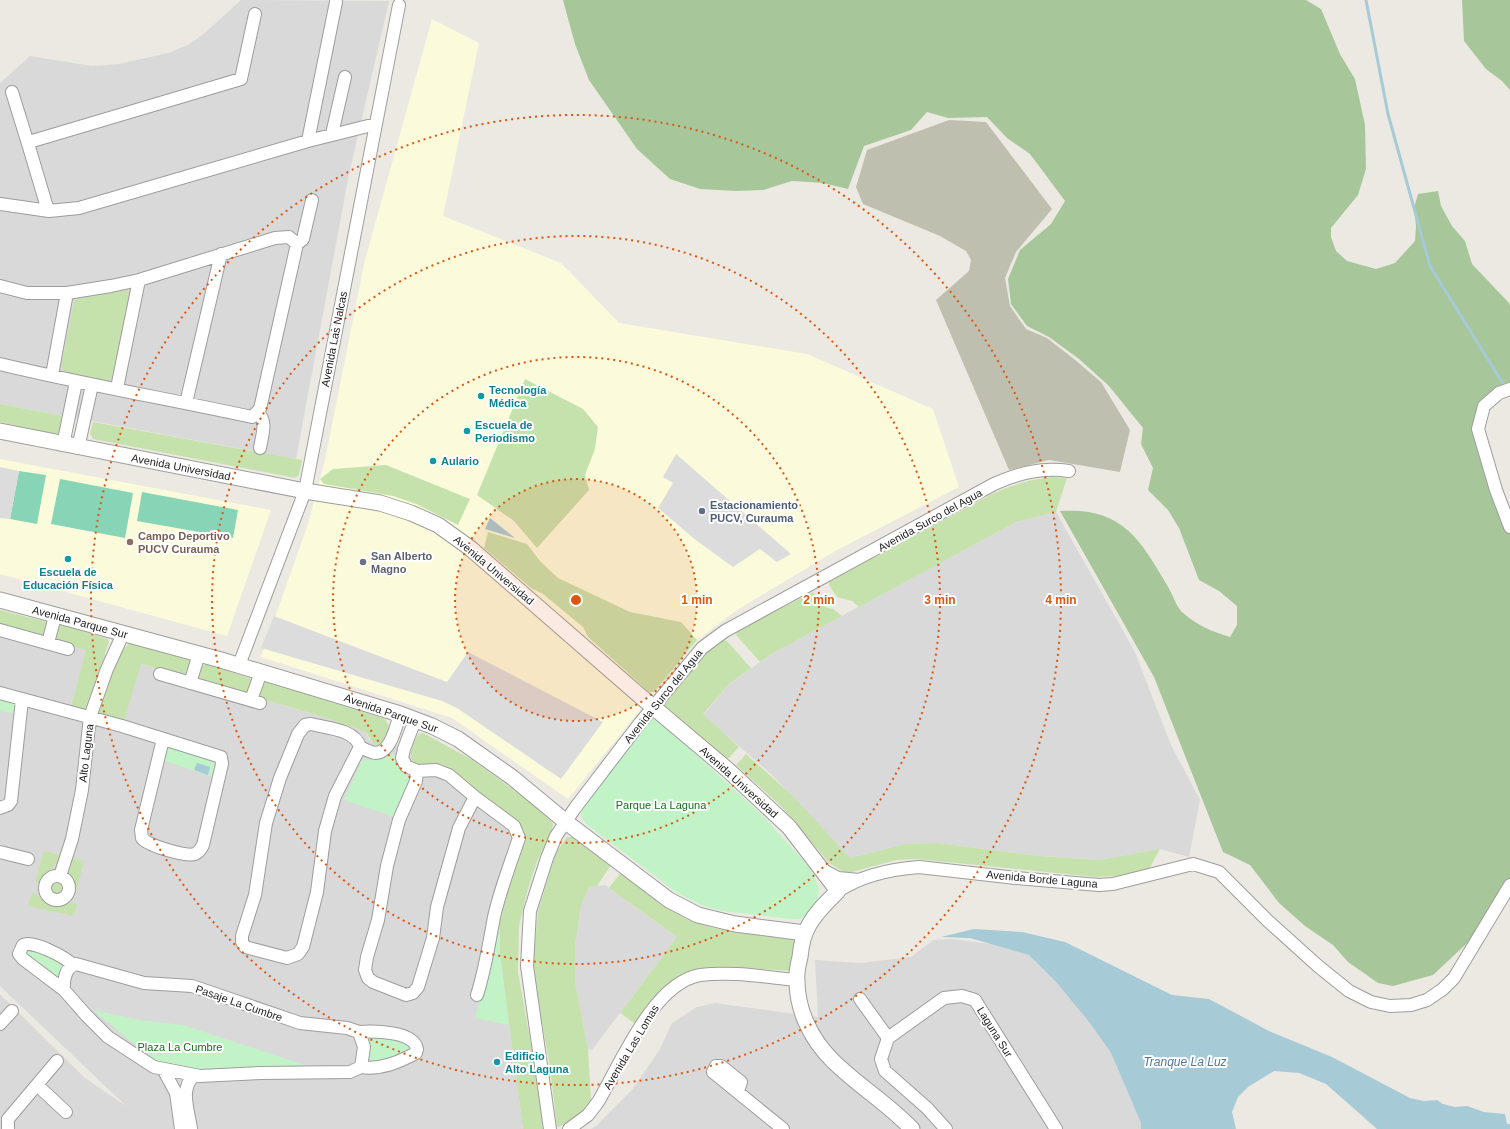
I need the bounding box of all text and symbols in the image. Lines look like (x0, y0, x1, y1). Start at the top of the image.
street label: Avenida Las Nalcas (319, 290, 349, 388)
place label: Tecnología Médica (489, 384, 547, 409)
marker: Tecnología Médica (476, 391, 486, 401)
place label: Escuela de Periodismo (475, 419, 535, 444)
marker: Escuela de Periodismo (462, 426, 472, 436)
street label: Avenida Universidad (130, 452, 232, 482)
place label: Aulario (441, 455, 479, 467)
marker: Aulario (428, 456, 438, 466)
street label: Avenida Surco del Agua (876, 486, 985, 554)
place label: Estacionamiento PUCV, Curauma (710, 499, 798, 524)
marker: Estacionamiento PUCV, Curauma (697, 506, 707, 516)
place label: Campo Deportivo PUCV Curauma (138, 530, 230, 555)
street label: Avenida Universidad (452, 533, 536, 607)
marker: Campo Deportivo PUCV Curauma (125, 537, 135, 547)
place label: San Alberto Magno (371, 550, 433, 575)
marker: Escuela de Educación Física (63, 554, 73, 564)
marker: San Alberto Magno (358, 557, 368, 567)
place label: Escuela de Educación Física (23, 566, 114, 591)
centre of rings (569, 593, 583, 607)
text: 1 min (681, 593, 713, 607)
text: 2 min (803, 593, 835, 607)
text: 3 min (924, 593, 956, 607)
text: 4 min (1045, 593, 1077, 607)
street label: Avenida Parque Sur (31, 603, 129, 641)
street label: Avenida Surco del Agua (621, 646, 705, 745)
street label: Avenida Parque Sur (343, 691, 440, 735)
street label: Alto Laguna (76, 722, 96, 783)
street label: Avenida Universidad (698, 744, 780, 820)
park label: Parque La Laguna (616, 799, 707, 811)
street label: Avenida Borde Laguna (986, 868, 1099, 890)
street label: Pasaje La Cumbre (194, 982, 284, 1024)
street label: Avenida Las Lomas (601, 1002, 661, 1091)
street label: Laguna Sur (975, 1005, 1015, 1060)
park label: Plaza La Cumbre (138, 1041, 223, 1053)
place label: Edificio Alto Laguna (505, 1050, 569, 1075)
water label: Tranque La Luz (1143, 1055, 1227, 1069)
marker: Edificio Alto Laguna (492, 1057, 502, 1067)

